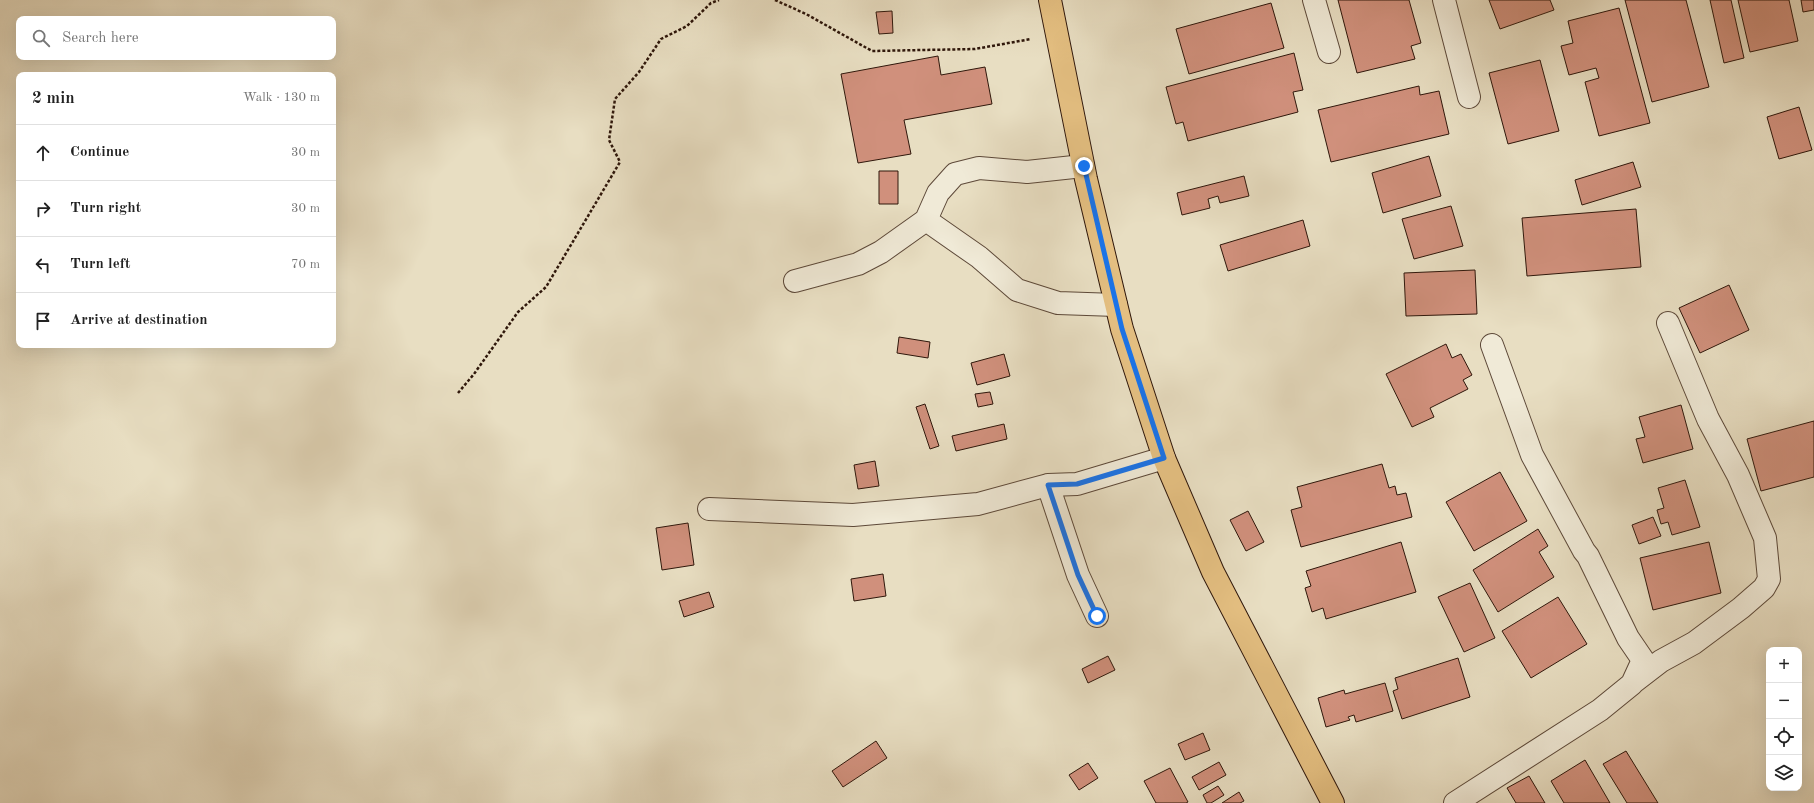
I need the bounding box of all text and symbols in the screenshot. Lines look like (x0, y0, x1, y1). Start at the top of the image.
search box (16, 16, 336, 60)
icon: search (30, 27, 52, 49)
text: Search here (62, 31, 139, 46)
text: 2 min (32, 90, 75, 107)
text: Walk · 130 m (243, 91, 320, 104)
icon: ahead (32, 142, 54, 164)
text: Continue (70, 145, 129, 160)
text: 30 m (291, 146, 320, 159)
route end (1075, 157, 1093, 175)
icon: right (32, 198, 54, 220)
text: Turn right (70, 201, 141, 216)
text: 30 m (291, 202, 320, 215)
icon: left (32, 254, 54, 276)
text: Turn left (70, 257, 130, 272)
text: 70 m (291, 258, 320, 271)
icon: arrive (32, 310, 54, 332)
text: Arrive at destination (70, 313, 208, 328)
route start (1088, 607, 1106, 625)
map controls (1766, 647, 1802, 791)
button: + (1766, 647, 1802, 683)
button: − (1766, 683, 1802, 719)
button: locate (1766, 719, 1802, 755)
button: layers (1766, 755, 1802, 791)

